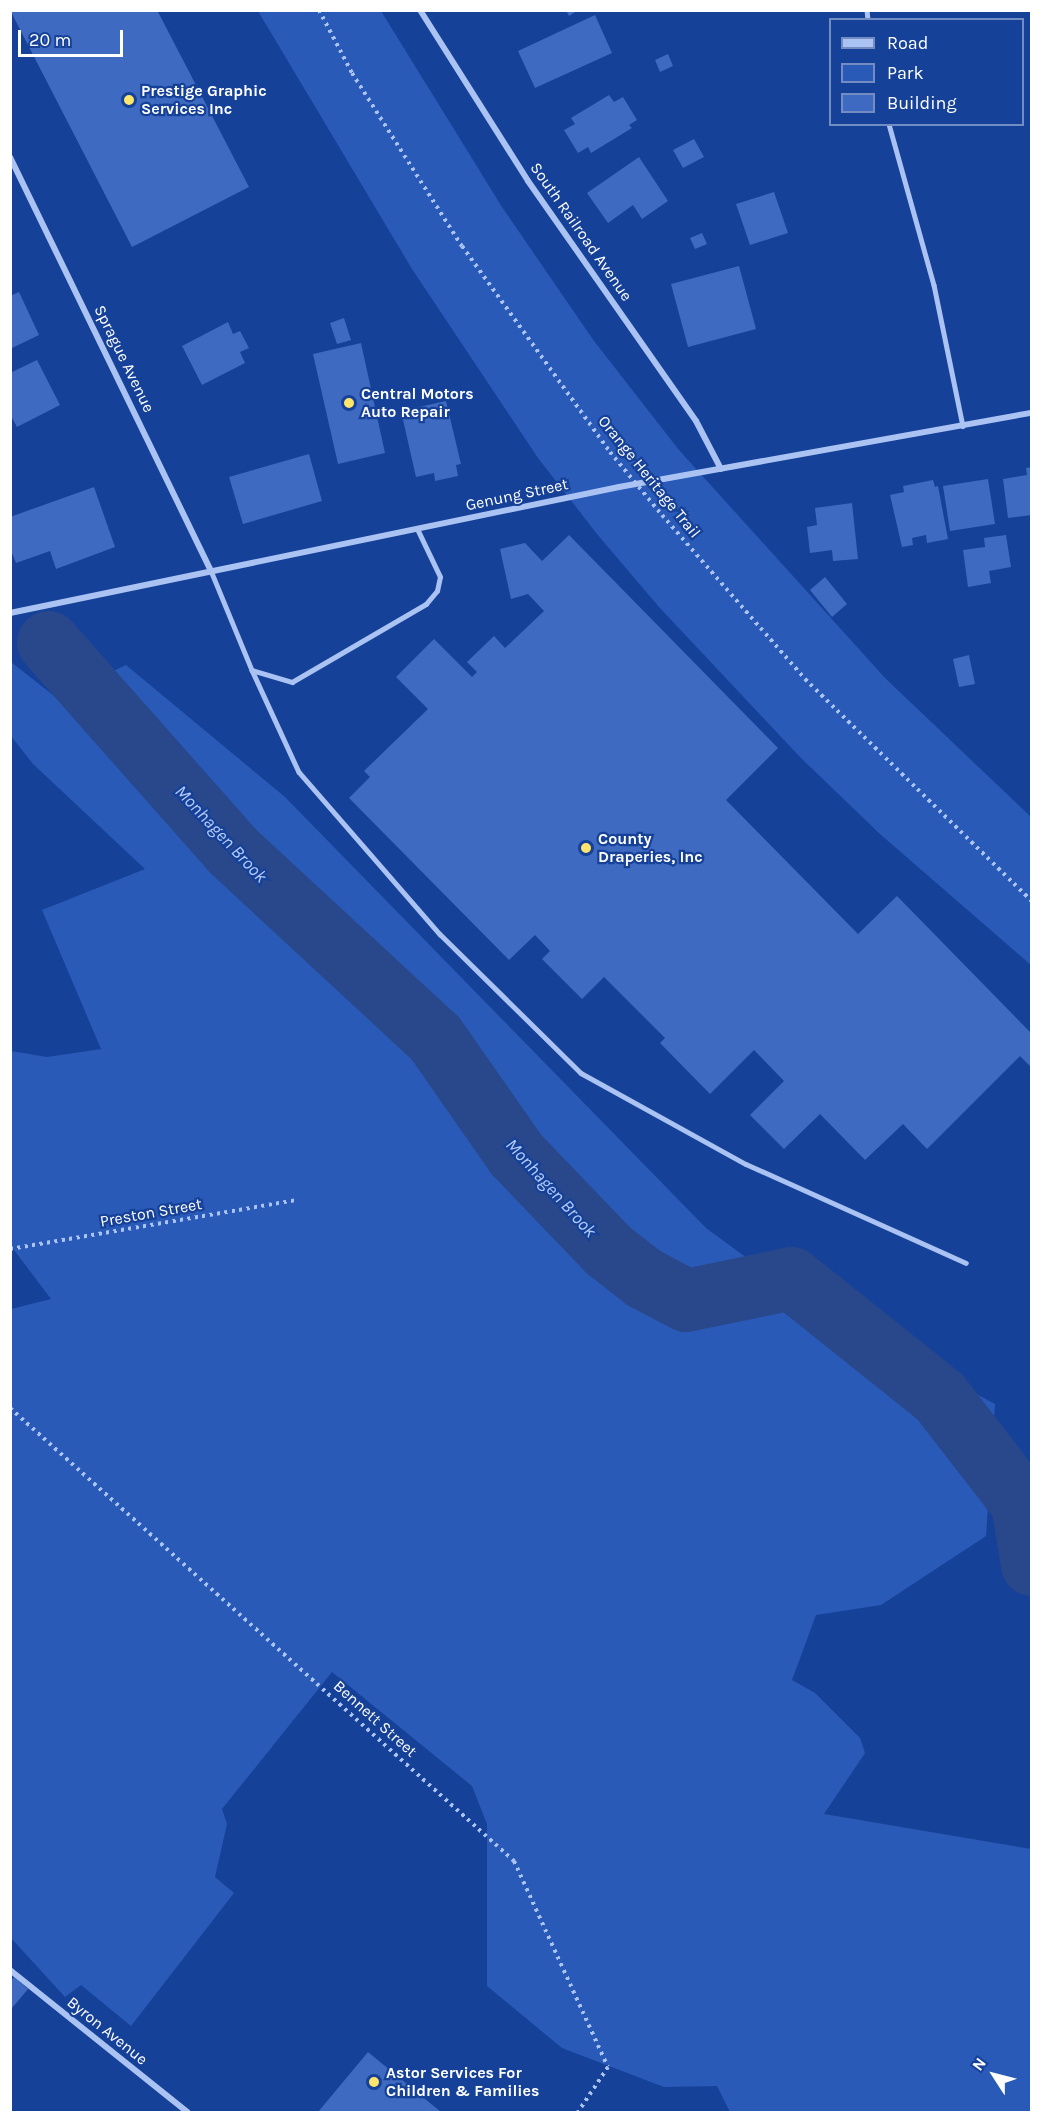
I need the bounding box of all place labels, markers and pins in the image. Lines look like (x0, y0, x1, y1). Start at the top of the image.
place label: Prestige Graphic Services Inc (141, 81, 267, 119)
marker: Prestige Graphic Services Inc (122, 93, 136, 107)
place label: Central Motors Auto Repair (361, 384, 474, 422)
marker: Central Motors Auto Repair (342, 396, 356, 410)
place label: County Draperies, Inc (598, 829, 703, 867)
marker: County Draperies, Inc (579, 841, 593, 855)
place label: Astor Services For Children & Families (386, 2063, 540, 2101)
marker: Astor Services For Children & Families (367, 2075, 381, 2089)

